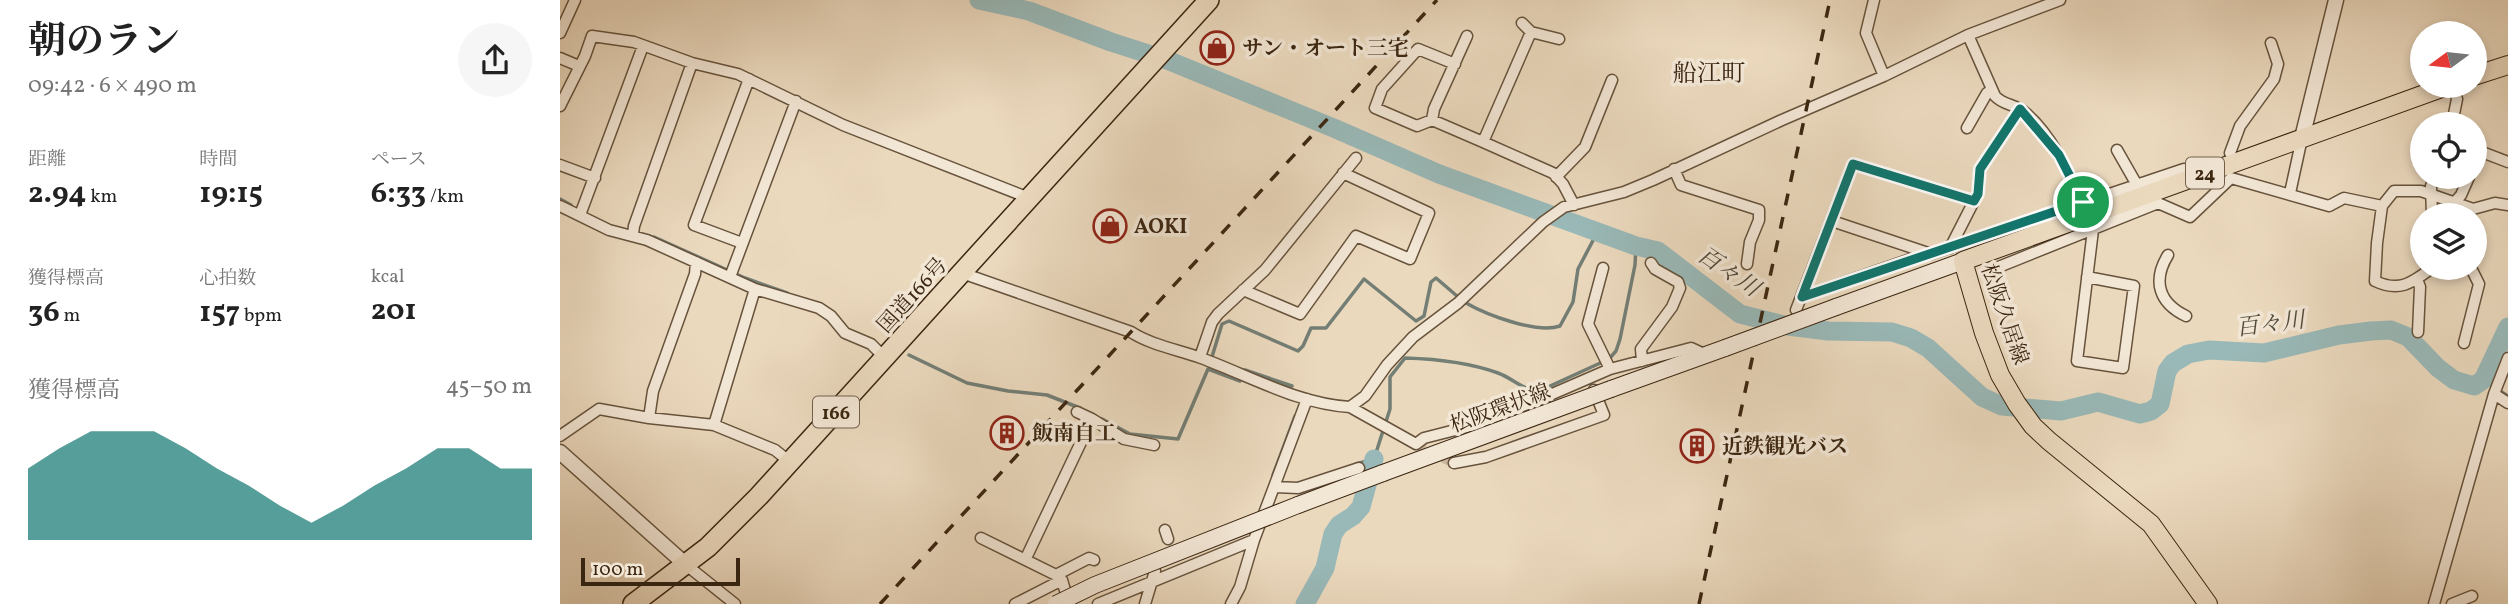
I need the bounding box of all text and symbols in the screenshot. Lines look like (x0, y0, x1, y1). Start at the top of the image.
text: 朝のラン (28, 17, 180, 70)
north arrow (2410, 21, 2487, 98)
map controls (2410, 21, 2487, 280)
button: share (458, 23, 532, 97)
shop icon: サン・オート三宅 (1198, 29, 1236, 67)
place label: サン・オート三宅 (1242, 35, 1409, 64)
district label: 船江町 (1673, 58, 1745, 92)
text: 09:42 · 6 × 490 m (28, 70, 197, 102)
button: locate (2410, 112, 2487, 189)
text: 距離 (28, 147, 66, 173)
text: 時間 (199, 147, 237, 173)
text: ペース (371, 147, 427, 173)
road number: 24 (2186, 158, 2224, 188)
pin (2053, 172, 2113, 232)
text: 2.94 (28, 173, 86, 215)
text: 19:15 (199, 173, 263, 215)
text: 6:33 (371, 173, 426, 215)
icon: arrive (2064, 183, 2102, 221)
text: km (86, 184, 117, 210)
text: /km (426, 184, 464, 210)
button: layers (2410, 203, 2487, 280)
shop icon: AOKI (1091, 207, 1129, 245)
place label: AOKI (1134, 213, 1187, 242)
water label: 百々川 (1690, 240, 1768, 307)
street label: 国道166号 (871, 252, 955, 340)
street label: 松阪久居線 (1973, 260, 2034, 369)
text: kcal (371, 264, 404, 290)
text: 獲得標高 (28, 266, 104, 292)
text: 心拍数 (199, 266, 256, 292)
text: 201 (371, 290, 417, 332)
text: 36 (28, 292, 60, 334)
text: 157 (199, 292, 240, 334)
text: m (60, 303, 80, 329)
text: bpm (240, 303, 282, 329)
water label: 百々川 (2234, 305, 2309, 345)
text: 45–50 m (445, 371, 532, 403)
text: 獲得標高 (28, 375, 120, 407)
street label: 松阪環状線 (1446, 378, 1555, 441)
road number: 166 (813, 396, 859, 428)
building icon: 飯南自工 (988, 414, 1026, 452)
place label: 飯南自工 (1032, 420, 1116, 449)
building icon: 近鉄観光バス (1678, 427, 1716, 465)
place label: 近鉄観光バス (1722, 433, 1848, 462)
scale bar (581, 555, 740, 587)
text: 100 m (592, 557, 643, 583)

